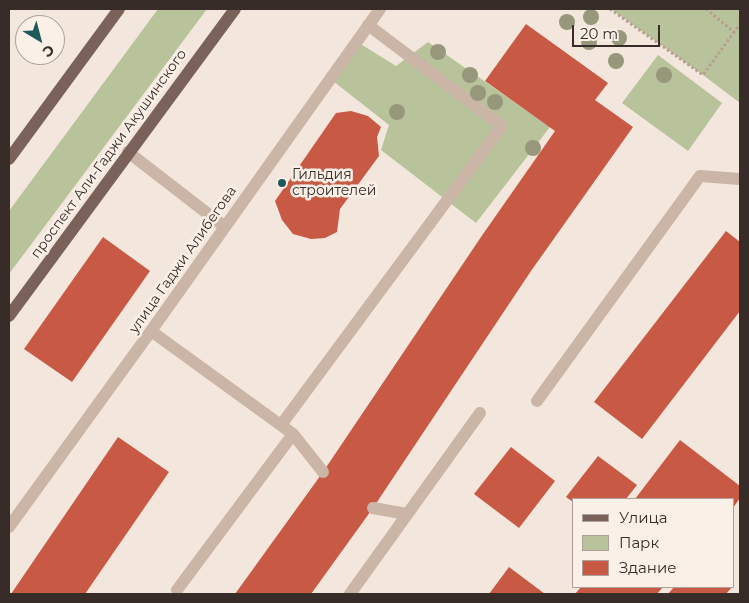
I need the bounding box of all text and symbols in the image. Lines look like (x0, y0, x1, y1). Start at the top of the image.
north arrow (15, 15, 65, 65)
scale bar (574, 15, 662, 47)
text: 20 m (580, 24, 618, 43)
text: С (39, 41, 58, 61)
street label: проспект Али-Гаджи Акушинского (27, 46, 191, 262)
place label: Гильдия строителей (292, 167, 376, 200)
marker: Гильдия строителей (276, 177, 288, 189)
street label: улица Гаджи Алибегова (126, 183, 240, 337)
legend (572, 498, 734, 588)
text: Улица (619, 508, 667, 527)
text: Парк (619, 533, 659, 552)
text: Здание (619, 558, 677, 577)

